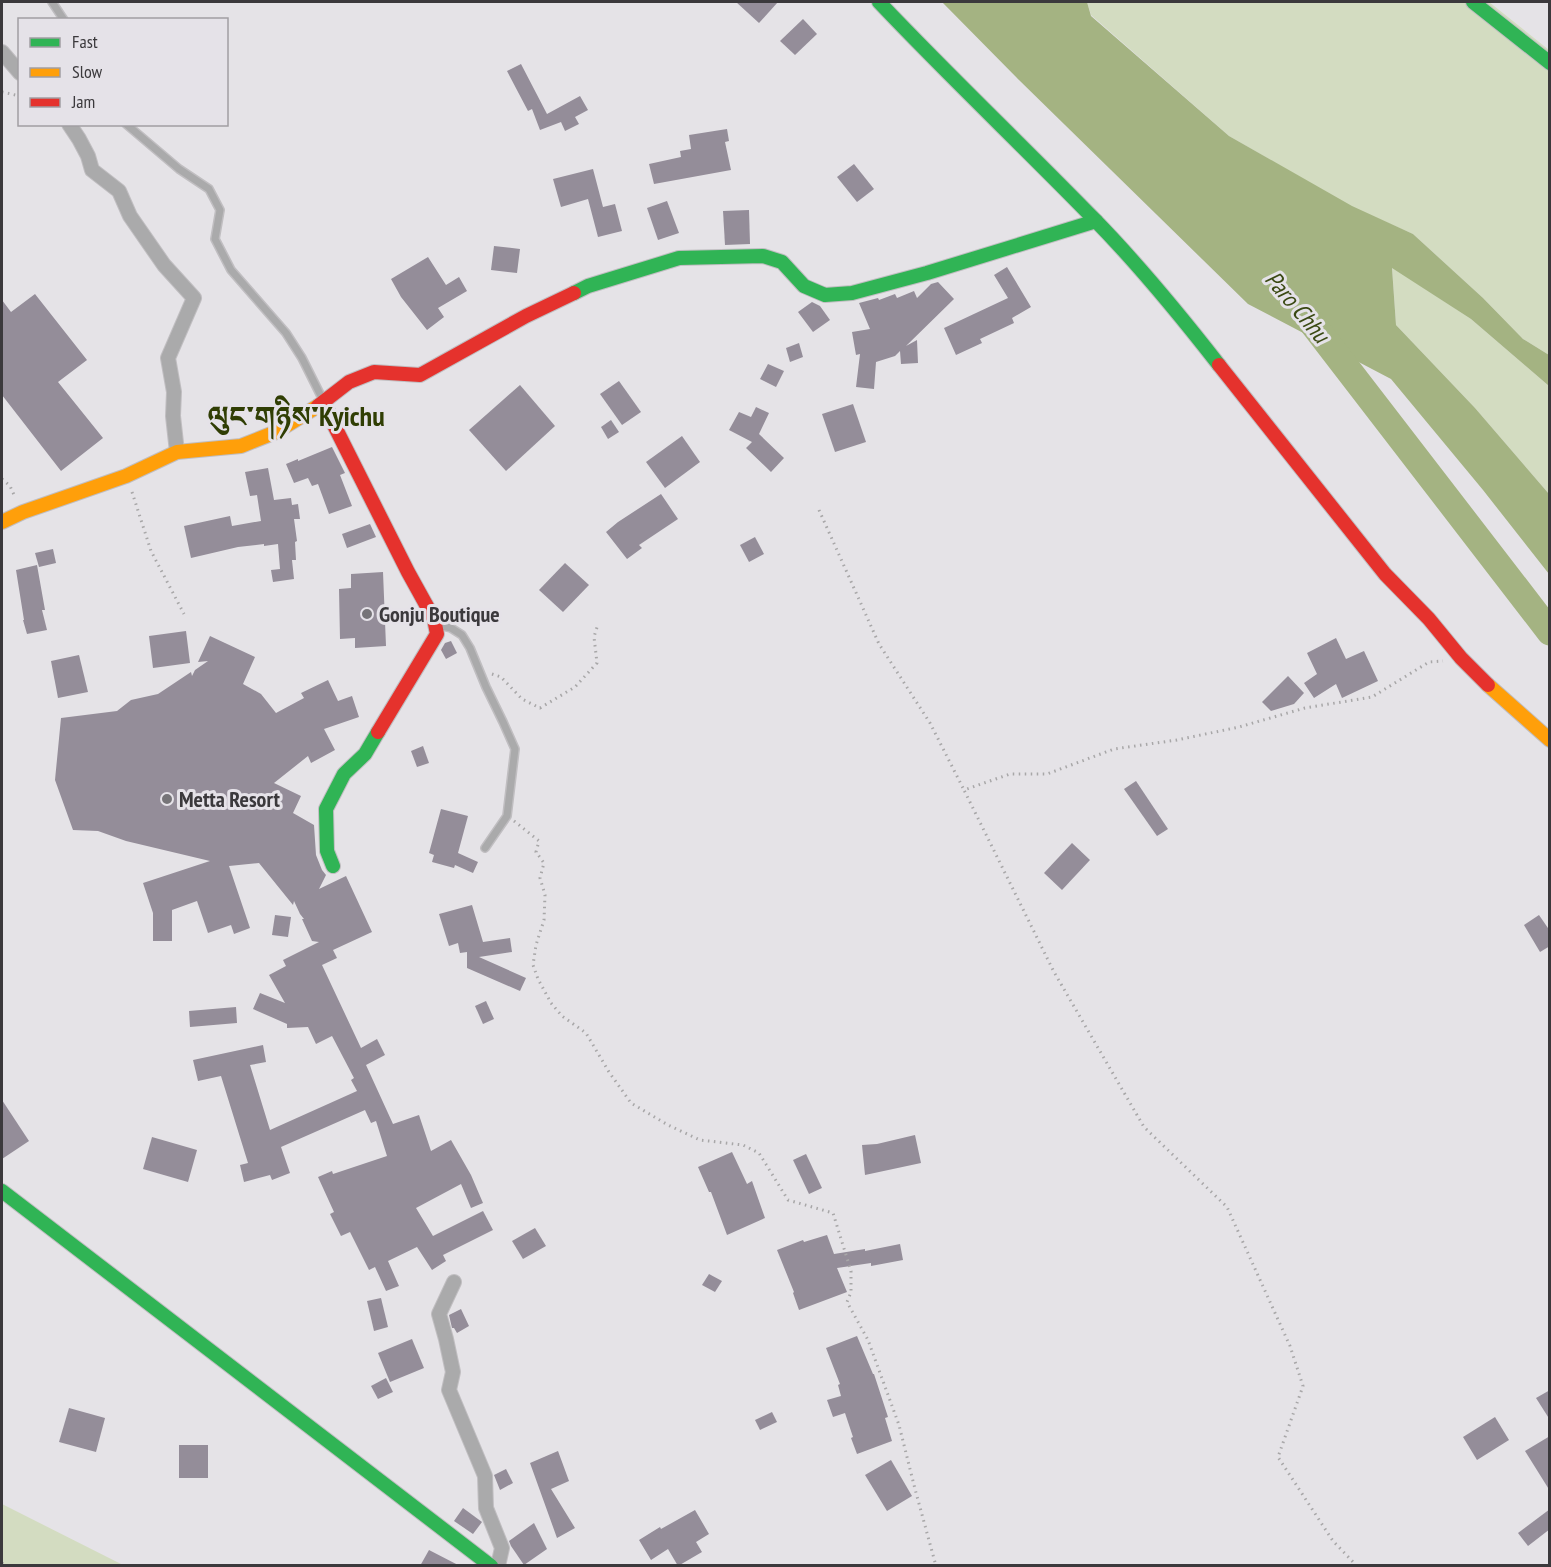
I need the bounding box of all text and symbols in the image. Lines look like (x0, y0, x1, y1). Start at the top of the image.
legend (18, 18, 228, 126)
text: Fast (72, 30, 98, 53)
text: Slow (72, 60, 103, 83)
text: Jam (71, 90, 95, 113)
water label: Paro Chhu (1258, 264, 1337, 350)
district label: ལུང་གཉིས་Kyichu (207, 395, 385, 440)
place label: Gonju Boutique (379, 600, 500, 628)
marker: Gonju Boutique (360, 607, 374, 621)
place label: Metta Resort (179, 785, 280, 813)
marker: Metta Resort (160, 792, 174, 806)

